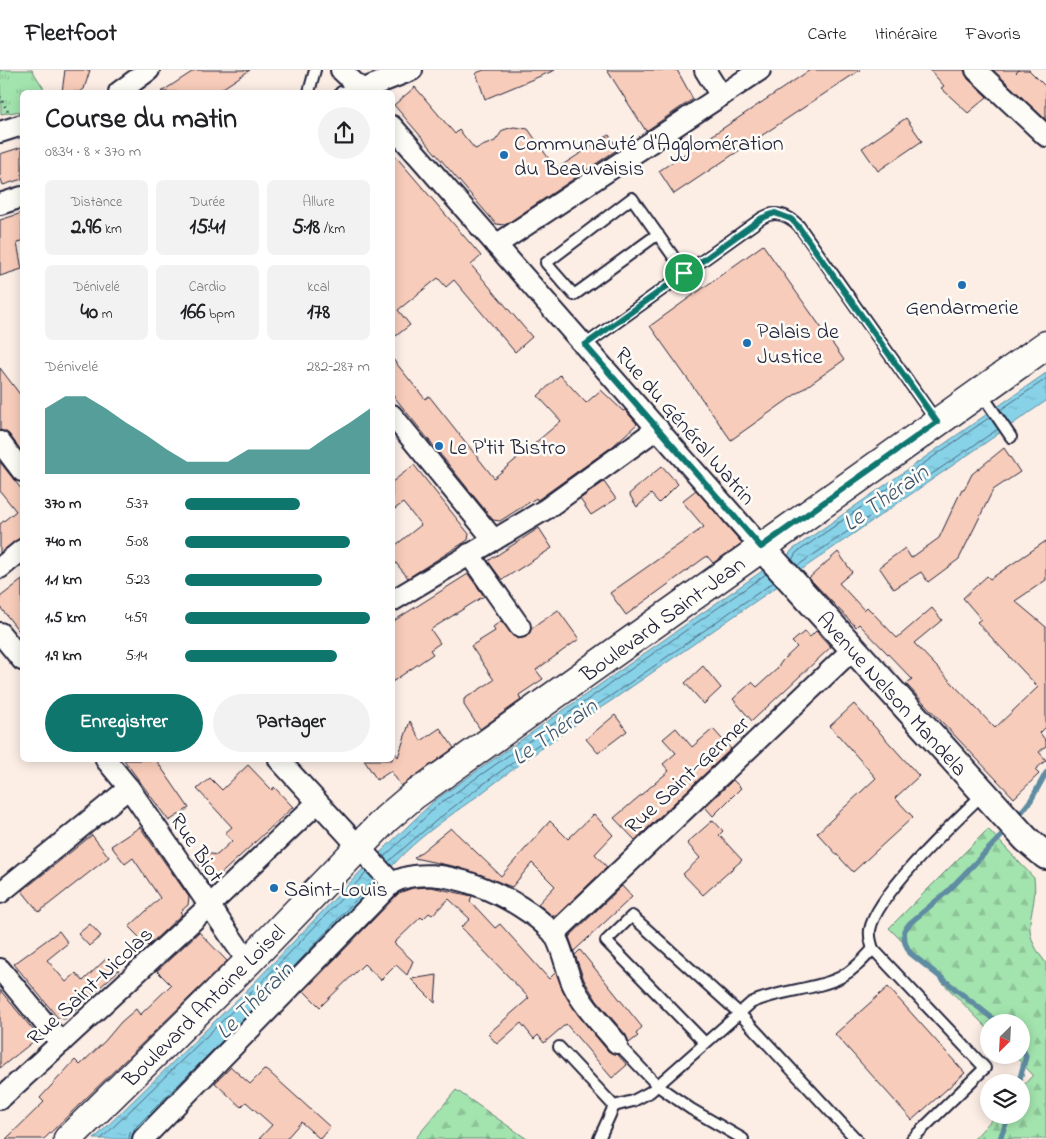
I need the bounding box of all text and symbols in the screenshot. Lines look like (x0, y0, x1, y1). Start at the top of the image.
text: Fleetfoot (25, 17, 117, 52)
text: Carte (807, 22, 847, 48)
text: Itinéraire (875, 22, 937, 48)
text: Favoris (965, 22, 1021, 48)
text: Course du matin (45, 100, 237, 141)
button: share (318, 107, 370, 159)
place label: Communauté d'Agglomération du Beauvaisis (514, 129, 784, 186)
text: 08:34 · 8 × 370 m (45, 140, 141, 164)
marker: Communauté d'Agglomération du Beauvaisis (498, 149, 510, 161)
text: Distance (71, 192, 122, 213)
text: Durée (190, 192, 225, 213)
text: Allure (303, 192, 334, 213)
text: 2.96 (71, 213, 101, 243)
text: 15:41 (190, 213, 225, 243)
text: 5:18 (292, 213, 320, 243)
text: km (101, 219, 122, 240)
text: /km (320, 219, 345, 240)
pin (663, 252, 705, 294)
icon: arrive (670, 259, 698, 287)
text: Dénivelé (73, 277, 120, 298)
text: Cardio (189, 277, 226, 298)
text: kcal (307, 277, 330, 298)
marker: Gendarmerie (956, 279, 968, 291)
place label: Gendarmerie (905, 293, 1019, 325)
text: 40 (80, 298, 98, 328)
text: 166 (180, 298, 205, 328)
text: 178 (307, 298, 330, 328)
text: m (98, 304, 113, 325)
text: bpm (205, 304, 235, 325)
place label: Palais de Justice (757, 317, 839, 374)
marker: Palais de Justice (741, 337, 753, 349)
street label: Rue du Général Watrin (606, 341, 762, 513)
text: Dénivelé (45, 355, 98, 379)
text: 282–287 m (307, 355, 370, 379)
place label: Le P'tit Bistro (449, 433, 566, 465)
marker: Le P'tit Bistro (433, 440, 445, 452)
water label: Le Thérain (836, 456, 938, 542)
text: 370 m (45, 492, 82, 516)
text: 5:37 (125, 492, 149, 516)
text: 740 m (45, 530, 82, 554)
text: 5:08 (125, 530, 148, 554)
street label: Boulevard Saint-Jean (574, 550, 753, 692)
text: 1.1 km (45, 568, 82, 592)
text: 5:23 (125, 568, 150, 592)
street label: Avenue Nelson Mandela (808, 605, 974, 785)
text: 1.5 km (45, 606, 86, 630)
text: 4:59 (125, 606, 147, 630)
text: 1.9 km (45, 644, 82, 668)
text: 5:14 (125, 644, 147, 668)
water label: Le Thérain (505, 690, 607, 776)
button: Enregistrer (45, 694, 203, 752)
button: Partager (213, 694, 370, 752)
street label: Rue Saint-Germer (618, 710, 758, 843)
street label: Rue Biot (161, 808, 231, 890)
place label: Saint-Louis (284, 875, 388, 907)
marker: Saint-Louis (268, 882, 280, 894)
street label: Boulevard Antoine Loisel (116, 918, 294, 1097)
street label: Rue Saint-Nicolas (21, 920, 161, 1054)
water label: Le Thérain (209, 954, 304, 1049)
north arrow (980, 1014, 1030, 1064)
map controls (980, 1014, 1030, 1124)
button: layers (980, 1074, 1030, 1124)

